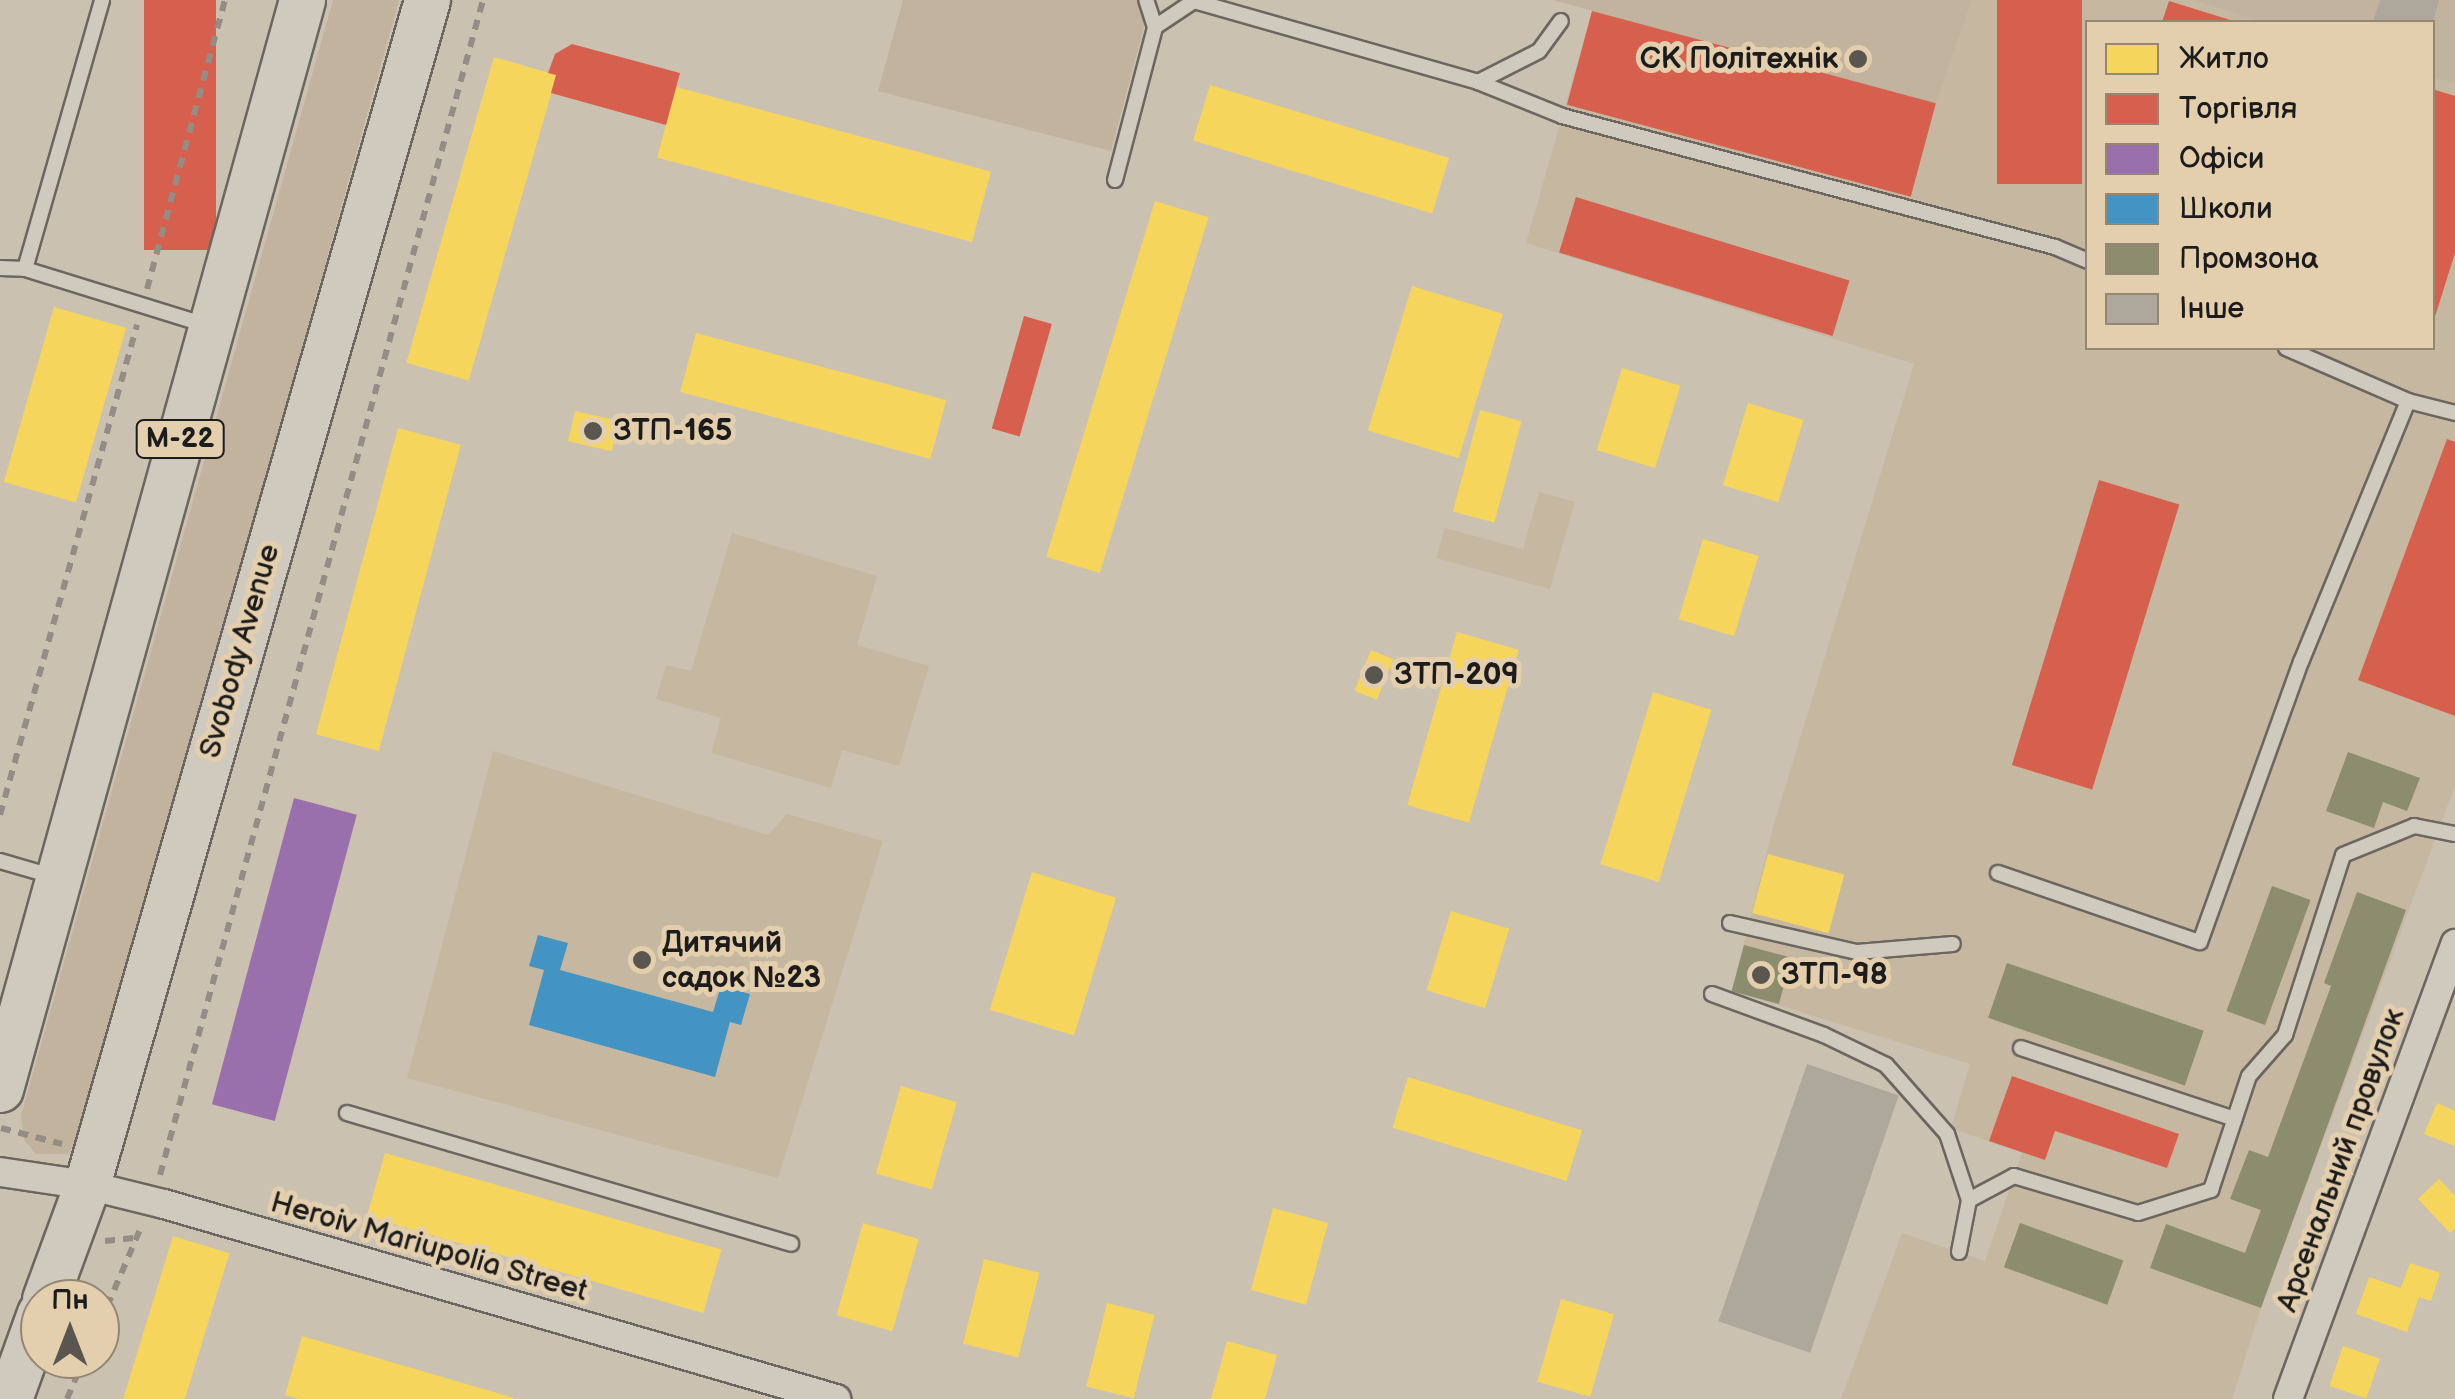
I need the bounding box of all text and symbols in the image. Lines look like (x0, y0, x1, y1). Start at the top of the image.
legend (2085, 20, 2435, 350)
place label: СК Політехнік (1640, 41, 1838, 77)
text: Житло (2179, 41, 2269, 77)
marker: СК Політехнік (1847, 48, 1869, 70)
text: Торгівля (2179, 91, 2298, 127)
text: Офіси (2179, 141, 2265, 177)
text: Школи (2179, 191, 2273, 227)
text: Промзона (2179, 241, 2319, 277)
text: Інше (2179, 291, 2244, 327)
place label: ЗТП-165 (613, 413, 732, 449)
road number: М-22 (135, 416, 225, 462)
marker: ЗТП-165 (582, 420, 604, 442)
street label: Svobody Avenue (192, 539, 288, 763)
place label: ЗТП-209 (1394, 657, 1519, 693)
marker: ЗТП-209 (1363, 664, 1385, 686)
place label: Дитячий садок №23 (662, 925, 821, 996)
marker: Дитячий садок №23 (631, 949, 653, 971)
place label: ЗТП-98 (1781, 957, 1888, 993)
marker: ЗТП-98 (1750, 964, 1772, 986)
street label: Арсенальний провулок (2269, 1003, 2413, 1317)
street label: Heroiv Mariupolia Street (266, 1184, 592, 1310)
north arrow (20, 1279, 120, 1379)
text: Пн (51, 1284, 89, 1317)

